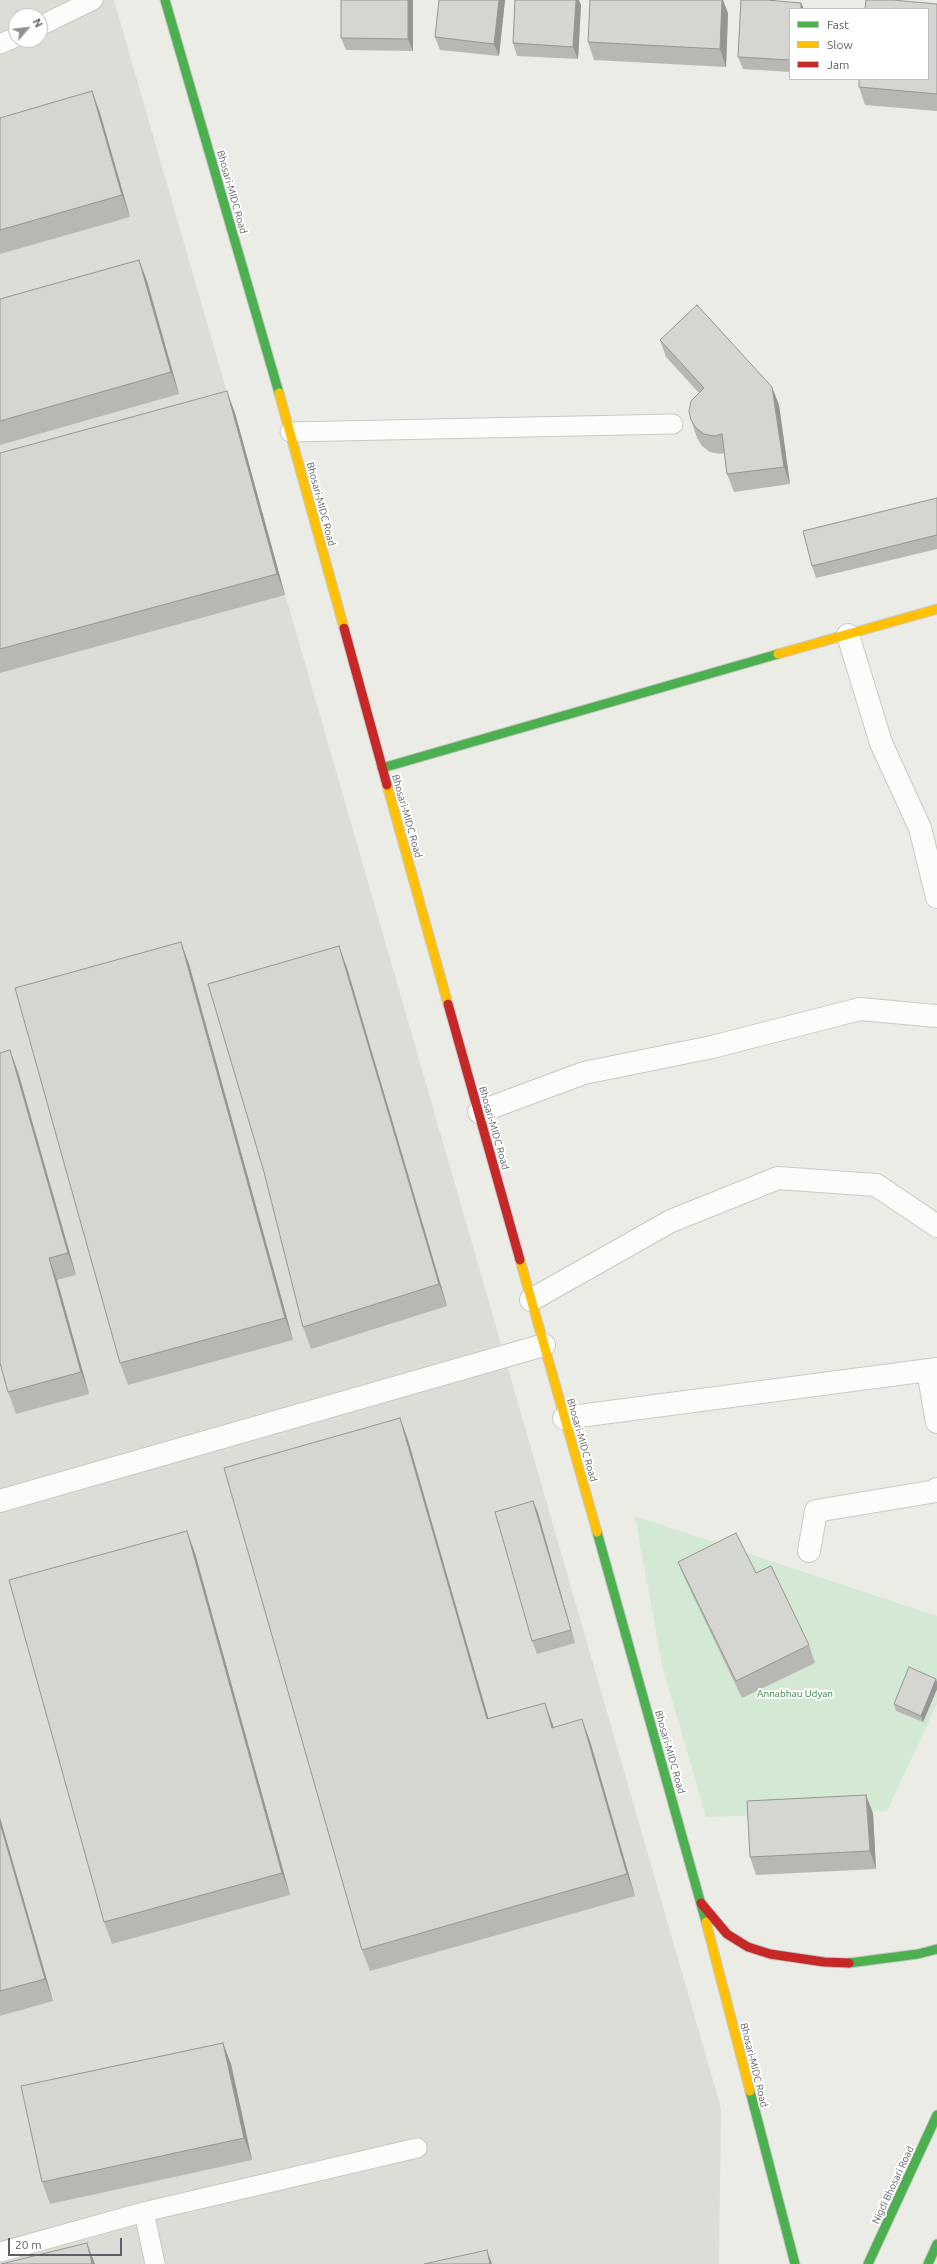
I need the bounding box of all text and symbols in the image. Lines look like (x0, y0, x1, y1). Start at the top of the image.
north arrow (8, 8, 48, 48)
legend (789, 8, 929, 80)
text: N (30, 16, 45, 29)
text: Fast (827, 18, 849, 31)
text: Slow (827, 38, 853, 51)
text: Jam (827, 58, 849, 71)
street label: Bhosari-MIDC Road (214, 149, 250, 235)
street label: Bhosari-MIDC Road (304, 461, 338, 547)
street label: Bhosari-MIDC Road (389, 773, 425, 859)
street label: Bhosari-MIDC Road (476, 1085, 512, 1171)
street label: Bhosari-MIDC Road (564, 1397, 600, 1483)
park label: Annabhau Udyan (757, 1688, 833, 1700)
street label: Bhosari-MIDC Road (652, 1709, 688, 1795)
street label: Bhosari-MIDC Road (738, 2022, 770, 2108)
street label: Nigdi Bhosari Road (870, 2144, 916, 2226)
scale bar (10, 2230, 124, 2256)
text: 20 m (15, 2238, 42, 2251)

